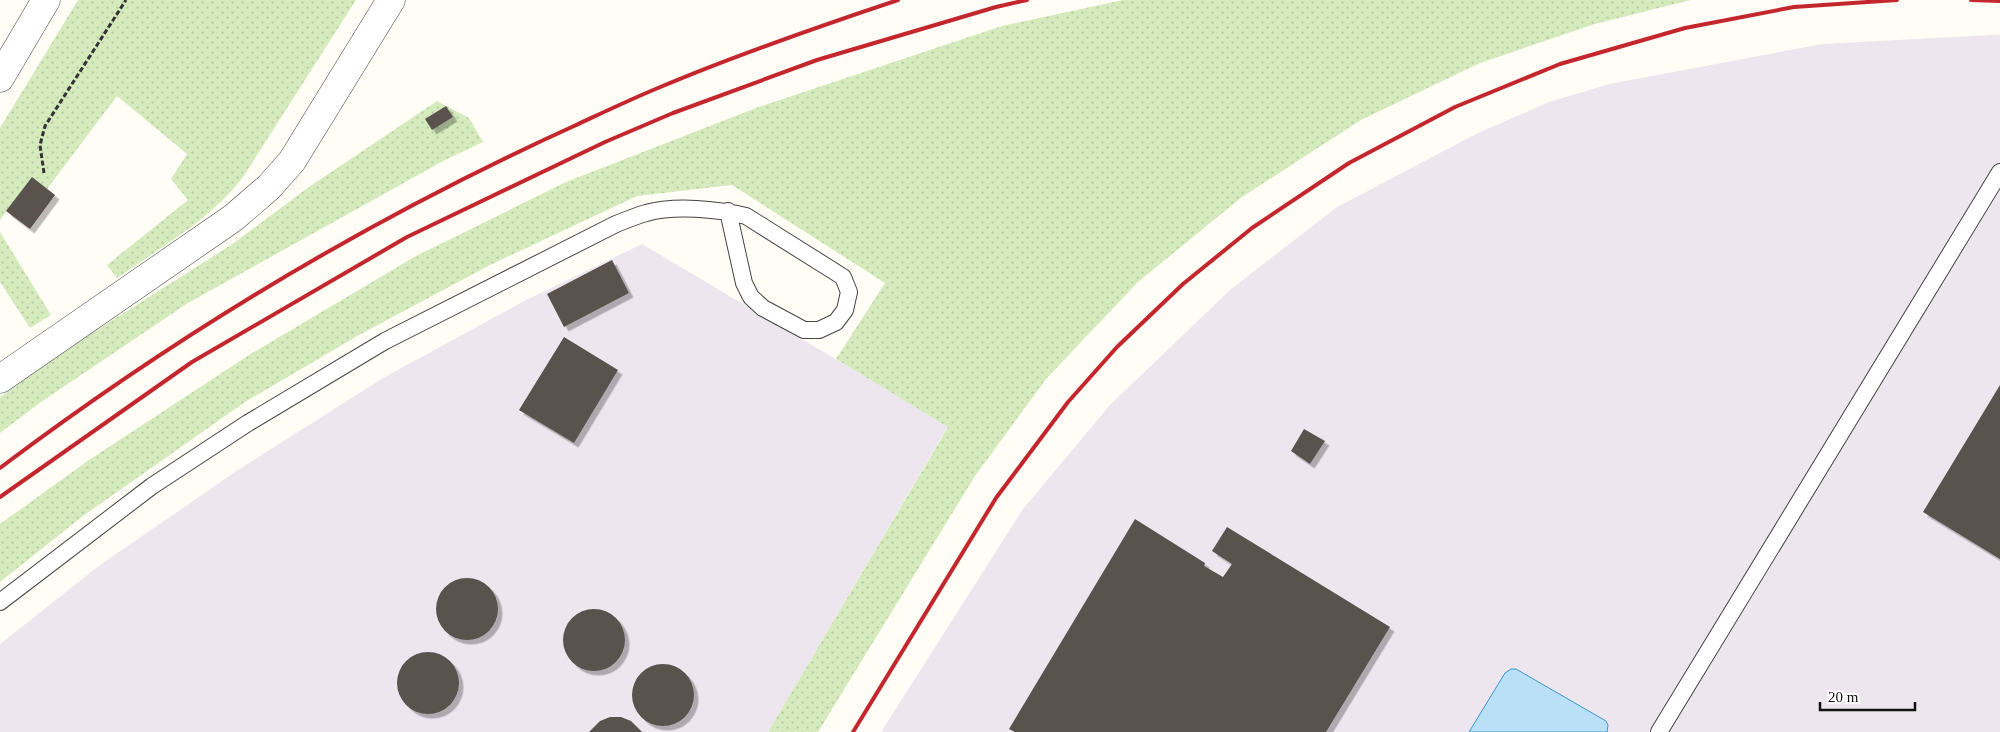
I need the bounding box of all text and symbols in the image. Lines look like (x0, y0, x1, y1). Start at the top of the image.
scale bar (1820, 680, 1915, 712)
text: 20 m (1828, 689, 1859, 705)

